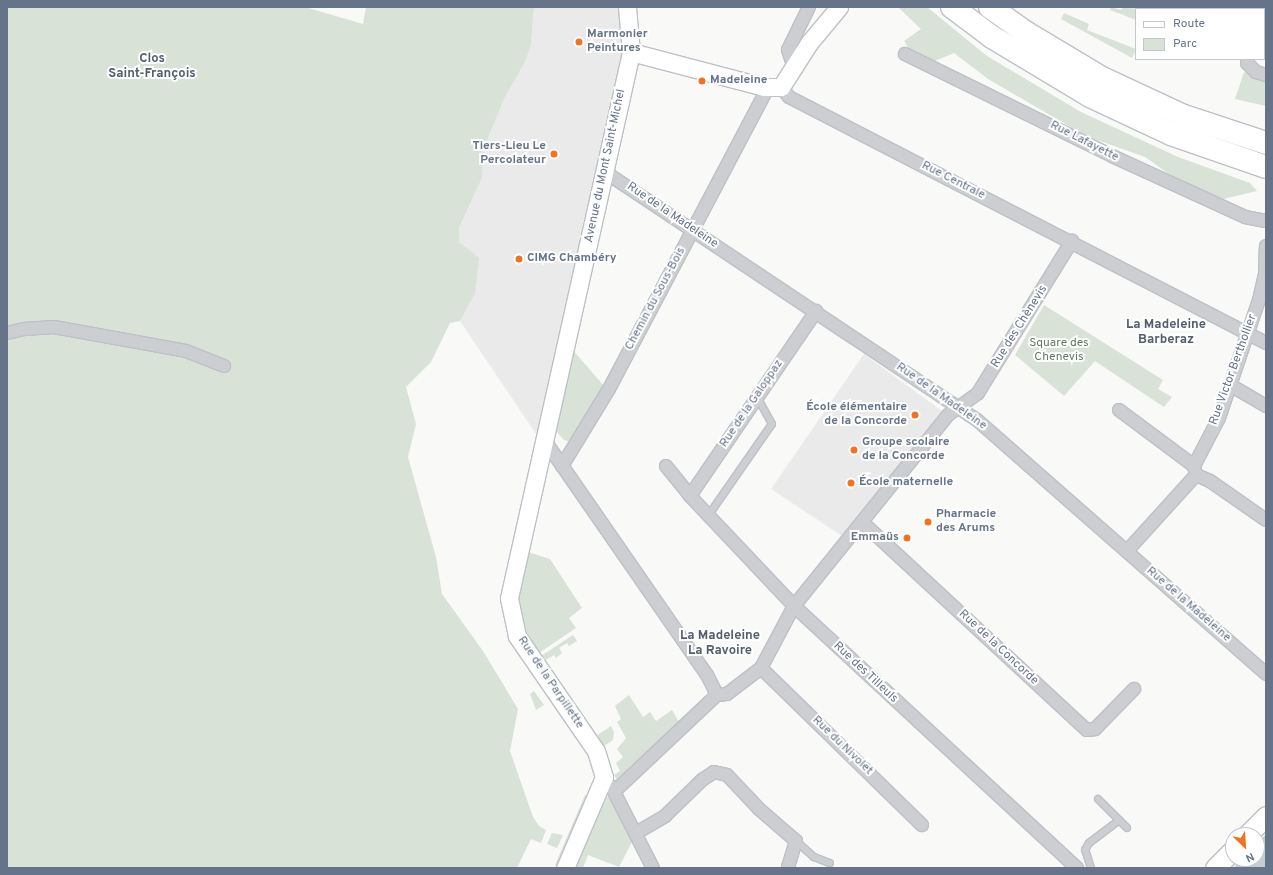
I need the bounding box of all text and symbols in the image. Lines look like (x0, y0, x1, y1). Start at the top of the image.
legend (1135, 8, 1265, 60)
text: Route (1173, 16, 1205, 32)
place label: Marmonier Peintures (587, 28, 648, 56)
text: Parc (1173, 36, 1197, 52)
marker: Marmonier Peintures (574, 37, 584, 47)
district label: Clos Saint-François (108, 52, 196, 83)
place label: Madeleine (710, 74, 767, 88)
marker: Madeleine (697, 76, 707, 86)
street label: Avenue du Mont Saint-Michel (583, 88, 629, 244)
street label: Rue Lafayette (1047, 119, 1121, 165)
place label: Tiers-Lieu Le Percolateur (473, 140, 546, 168)
marker: Tiers-Lieu Le Percolateur (549, 149, 559, 159)
street label: Rue Centrale (919, 159, 987, 203)
street label: Rue de la Madeleine (624, 180, 720, 252)
street label: Chemin du Sous-Bois (623, 245, 689, 353)
place label: CIMG Chambéry (527, 252, 617, 266)
marker: CIMG Chambéry (514, 254, 524, 264)
street label: Rue des Chènevis (989, 283, 1051, 371)
street label: Rue Victor Berthollier (1207, 313, 1261, 427)
district label: La Madeleine Barberaz (1126, 318, 1206, 349)
park label: Square des Chenevis (1029, 337, 1089, 365)
street label: Rue de la Galoppaz (717, 358, 787, 450)
street label: Rue de la Madeleine (893, 360, 989, 434)
place label: École élémentaire de la Concorde (806, 401, 907, 429)
marker: École élémentaire de la Concorde (910, 410, 920, 420)
place label: Groupe scolaire de la Concorde (862, 436, 949, 464)
marker: Groupe scolaire de la Concorde (849, 445, 859, 455)
place label: École maternelle (859, 476, 953, 490)
marker: École maternelle (846, 478, 856, 488)
place label: Pharmacie des Arums (936, 508, 996, 536)
marker: Pharmacie des Arums (923, 517, 933, 527)
place label: Emmaüs (851, 531, 899, 545)
marker: Emmaüs (902, 533, 912, 543)
street label: Rue de la Madeleine (1143, 564, 1233, 646)
street label: Rue de la Concorde (955, 607, 1041, 689)
district label: La Madeleine La Ravoire (680, 629, 760, 660)
street label: Rue de la Parpillette (514, 634, 586, 732)
street label: Rue des Tilleuls (830, 639, 900, 707)
street label: Rue du Nivolet (809, 714, 875, 778)
north arrow (1225, 827, 1265, 867)
text: N (1243, 849, 1256, 865)

